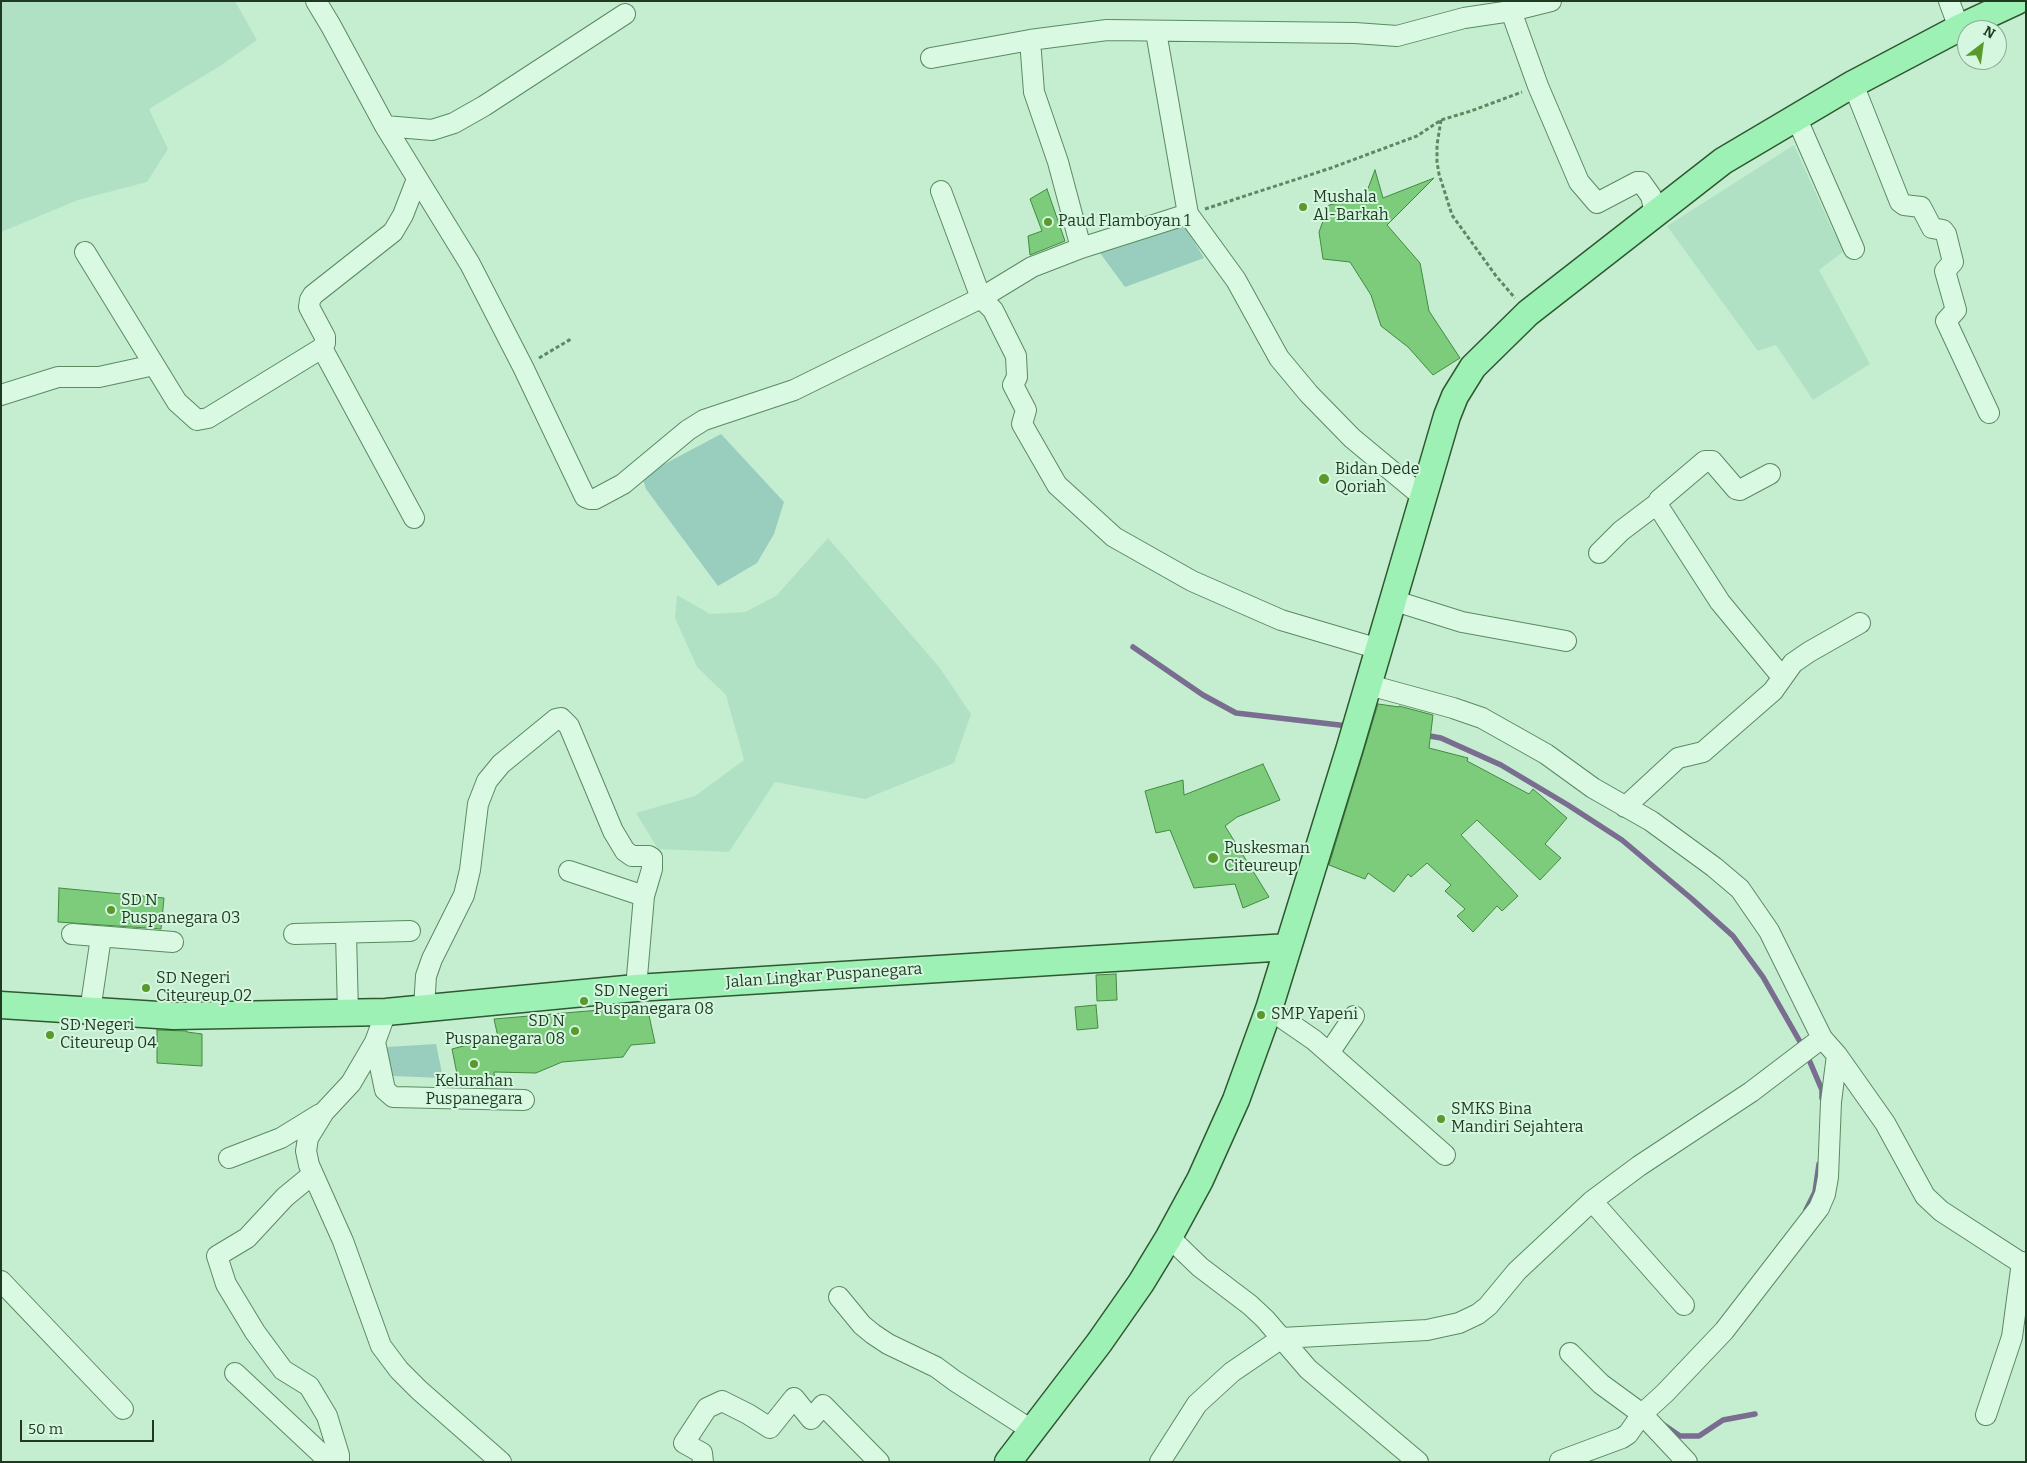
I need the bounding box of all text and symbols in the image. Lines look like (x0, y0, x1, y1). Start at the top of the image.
north arrow (1957, 20, 2007, 70)
text: N (1980, 22, 1998, 43)
place label: Mushala Al-Barkah (1313, 188, 1389, 226)
marker: Mushala Al-Barkah (1297, 201, 1309, 213)
place label: Paud Flamboyan 1 (1058, 212, 1191, 232)
marker: Paud Flamboyan 1 (1042, 216, 1054, 228)
place label: Bidan Dede Qoriah (1335, 460, 1419, 498)
marker: Bidan Dede Qoriah (1317, 472, 1331, 486)
place label: Puskesman Citeureup (1224, 839, 1310, 877)
marker: Puskesman Citeureup (1206, 851, 1220, 865)
place label: SD N Puspanegara 03 (121, 891, 240, 929)
marker: SD N Puspanegara 03 (105, 904, 117, 916)
street label: Jalan Lingkar Puspanegara (725, 960, 923, 992)
place label: SD Negeri Citeureup 02 (156, 969, 252, 1007)
marker: SD Negeri Citeureup 02 (140, 982, 152, 994)
place label: SD Negeri Puspanegara 08 (594, 982, 714, 1020)
marker: SD Negeri Puspanegara 08 (578, 995, 590, 1007)
place label: SMP Yapeni (1271, 1005, 1358, 1025)
marker: SMP Yapeni (1255, 1009, 1267, 1021)
place label: SD N Puspanegara 08 (445, 1012, 565, 1050)
place label: SD Negeri Citeureup 04 (60, 1016, 157, 1054)
marker: SD N Puspanegara 08 (569, 1025, 581, 1037)
marker: SD Negeri Citeureup 04 (44, 1029, 56, 1041)
marker: Kelurahan Puspanegara (468, 1058, 480, 1070)
place label: Kelurahan Puspanegara (426, 1072, 522, 1110)
place label: SMKS Bina Mandiri Sejahtera (1451, 1100, 1584, 1138)
marker: SMKS Bina Mandiri Sejahtera (1435, 1113, 1447, 1125)
scale bar (22, 1410, 156, 1442)
text: 50 m (28, 1420, 63, 1438)

